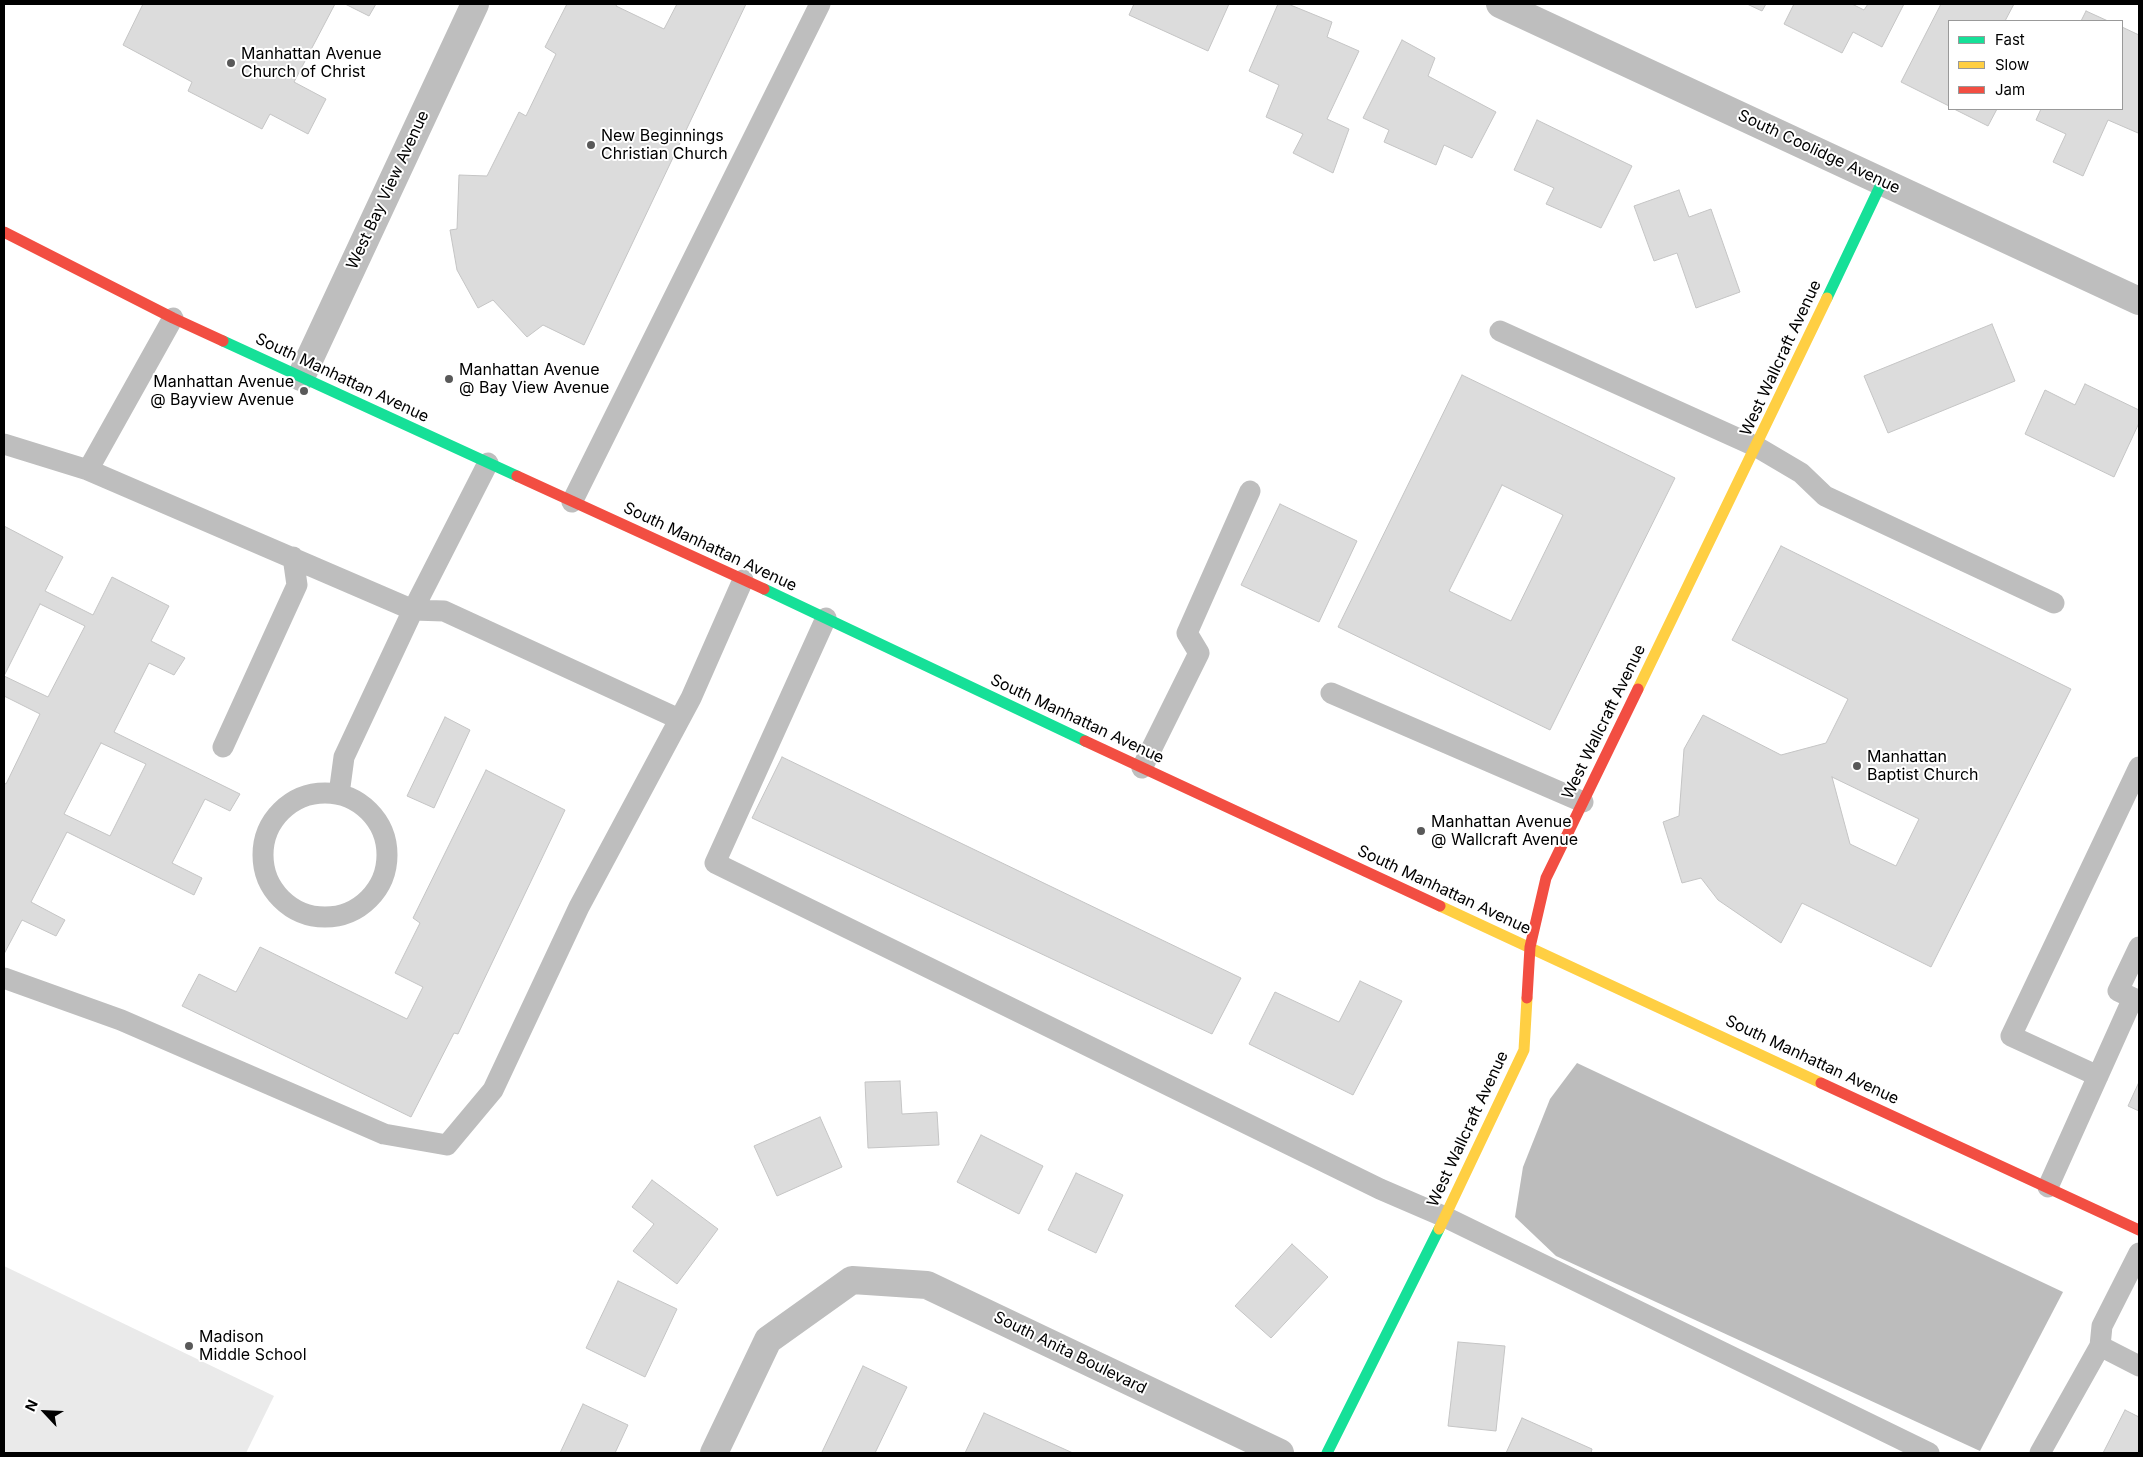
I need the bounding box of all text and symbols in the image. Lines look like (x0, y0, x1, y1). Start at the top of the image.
legend (1948, 20, 2123, 110)
text: Fast (1995, 30, 2025, 49)
place label: Manhattan Avenue Church of Christ (241, 44, 382, 82)
text: Slow (1995, 55, 2029, 74)
marker: Manhattan Avenue Church of Christ (225, 57, 237, 69)
text: Jam (1995, 80, 2025, 99)
street label: South Coolidge Avenue (1735, 106, 1903, 198)
street label: West Bay View Avenue (343, 108, 433, 272)
place label: New Beginnings Christian Church (601, 126, 728, 164)
marker: New Beginnings Christian Church (585, 139, 597, 151)
street label: West Wallcraft Avenue (1736, 277, 1826, 439)
street label: South Manhattan Avenue (252, 329, 432, 427)
place label: Manhattan Avenue @ Bay View Avenue (459, 360, 609, 398)
place label: Manhattan Avenue @ Bayview Avenue (150, 372, 294, 410)
marker: Manhattan Avenue @ Bay View Avenue (443, 373, 455, 385)
marker: Manhattan Avenue @ Bayview Avenue (298, 385, 310, 397)
street label: South Manhattan Avenue (620, 498, 800, 596)
street label: West Wallcraft Avenue (1558, 642, 1650, 802)
street label: South Manhattan Avenue (987, 670, 1167, 768)
place label: Manhattan Baptist Church (1867, 747, 1979, 785)
marker: Manhattan Baptist Church (1851, 760, 1863, 772)
place label: Manhattan Avenue @ Wallcraft Avenue (1431, 812, 1578, 850)
marker: Manhattan Avenue @ Wallcraft Avenue (1415, 825, 1427, 837)
street label: South Manhattan Avenue (1354, 841, 1534, 939)
street label: South Manhattan Avenue (1722, 1011, 1902, 1109)
street label: West Wallcraft Avenue (1423, 1048, 1513, 1210)
street label: South Anita Boulevard (990, 1308, 1150, 1398)
place label: Madison Middle School (199, 1327, 307, 1365)
marker: Madison Middle School (183, 1340, 195, 1352)
north arrow (20, 1387, 70, 1437)
text: N (21, 1397, 41, 1414)

